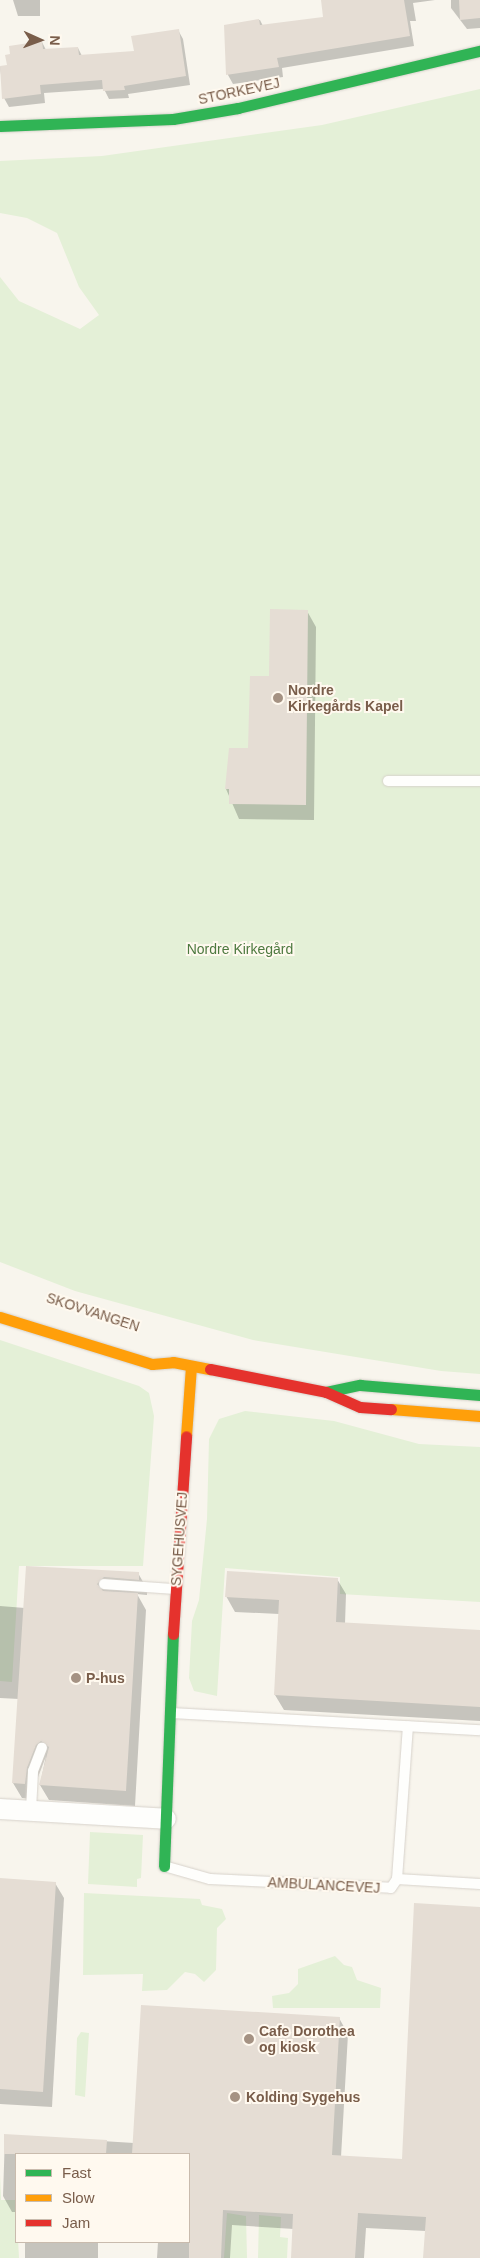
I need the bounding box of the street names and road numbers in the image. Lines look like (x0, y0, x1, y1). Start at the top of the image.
street label: STORKEVEJ (197, 74, 281, 108)
street label: SKOVVANGEN (44, 1289, 142, 1335)
street label: SYGEHUSVEJ (167, 1491, 191, 1587)
street label: AMBULANCEVEJ (267, 1874, 381, 1896)

